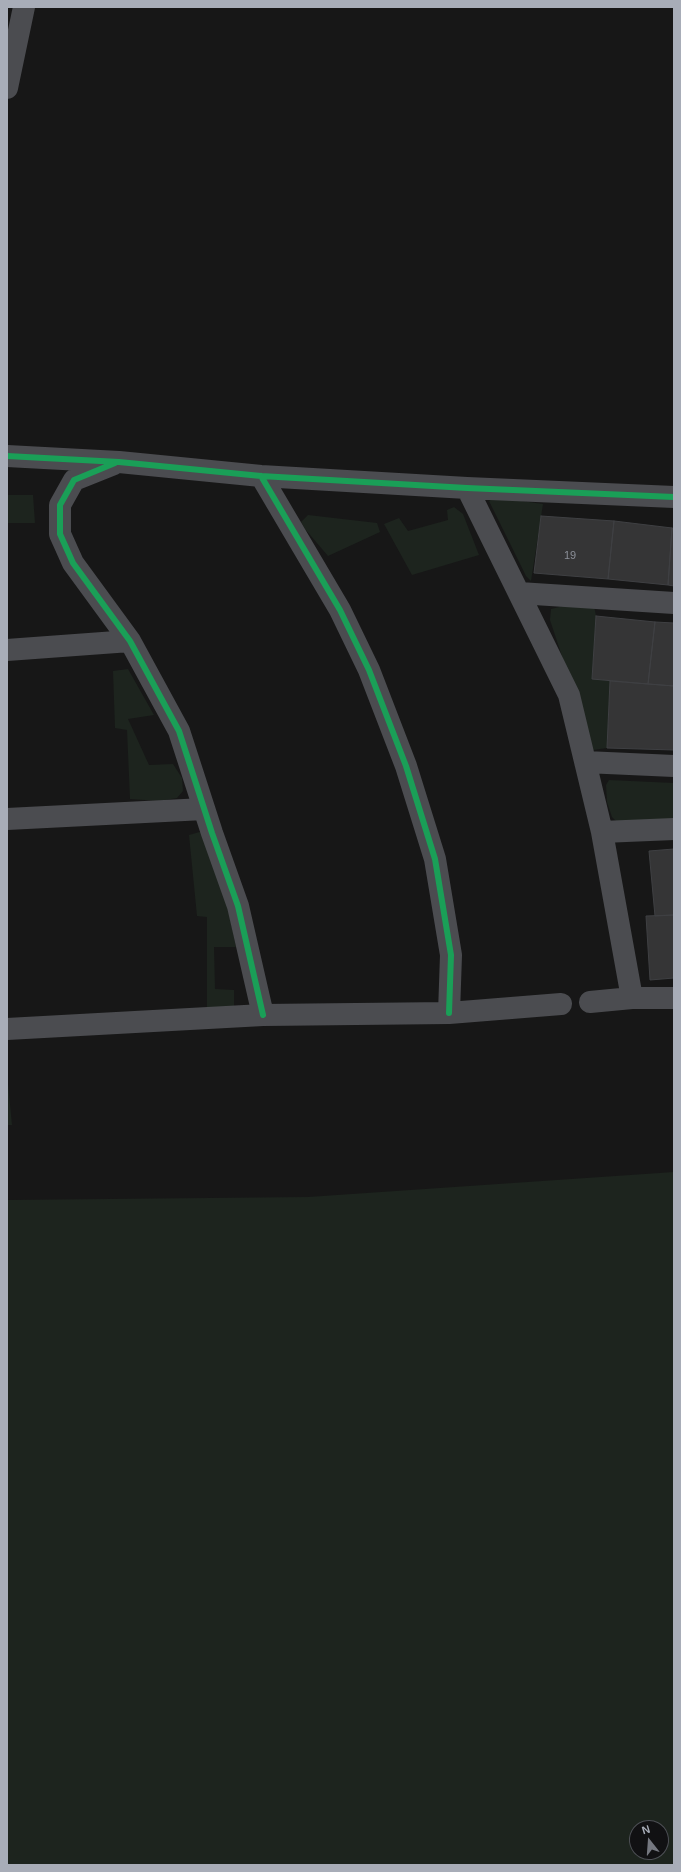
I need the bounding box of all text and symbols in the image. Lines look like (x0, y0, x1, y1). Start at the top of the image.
house number: 19 (564, 549, 576, 563)
north arrow (629, 1820, 669, 1860)
text: N (640, 1823, 651, 1836)

